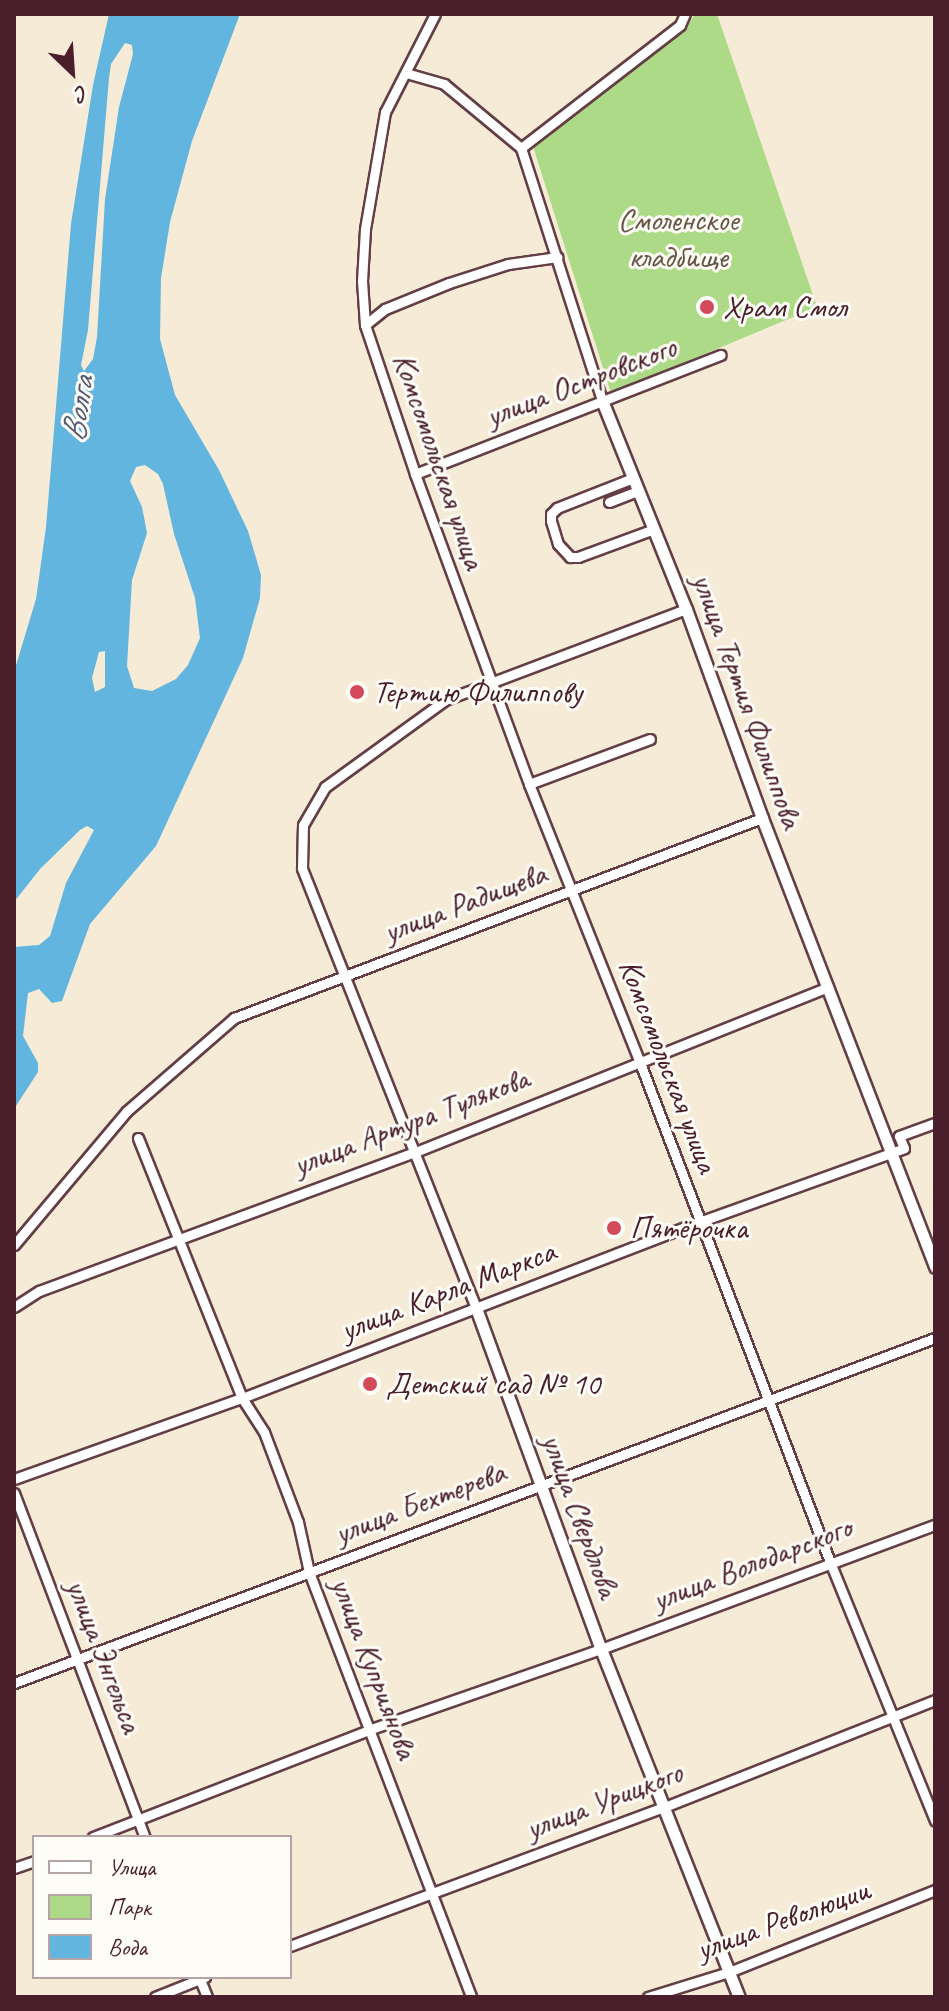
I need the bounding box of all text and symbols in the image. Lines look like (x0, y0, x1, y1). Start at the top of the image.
north arrow (32, 32, 112, 112)
text: С (71, 79, 93, 109)
park label: Смоленское кладбище (618, 202, 738, 277)
place label: Храм Смол (723, 288, 845, 326)
marker: Храм Смол (698, 298, 716, 316)
street label: улица Островского (479, 328, 683, 436)
street label: Комсомольская улица (384, 346, 494, 576)
water label: Волга (52, 374, 102, 444)
street label: улица Тертия Филиппова (682, 565, 812, 837)
place label: Тертию Филиппову (373, 673, 582, 711)
marker: Тертию Филиппову (348, 683, 366, 701)
street label: улица Радищева (376, 854, 554, 952)
street label: Комсомольская улица (609, 952, 727, 1180)
street label: улица Артура Тулякова (287, 1059, 535, 1185)
place label: Пятёрочка (630, 1209, 747, 1247)
marker: Пятёрочка (605, 1219, 623, 1237)
street label: улица Карла Маркса (336, 1233, 560, 1349)
place label: Детский сад № 10 (386, 1365, 600, 1403)
marker: Детский сад № 10 (361, 1375, 379, 1393)
street label: улица Свердлова (533, 1429, 627, 1603)
street label: улица Бехтерева (328, 1452, 512, 1554)
street label: улица Володарского (648, 1509, 856, 1619)
street label: улица Куприянова (322, 1572, 426, 1764)
street label: улица Энгельса (57, 1573, 151, 1739)
street label: улица Урицкого (521, 1754, 687, 1848)
legend (32, 1835, 292, 1979)
text: Улица (108, 1852, 156, 1882)
street label: улица Революции (692, 1871, 874, 1969)
text: Парк (108, 1892, 151, 1922)
text: Вода (108, 1932, 147, 1962)

